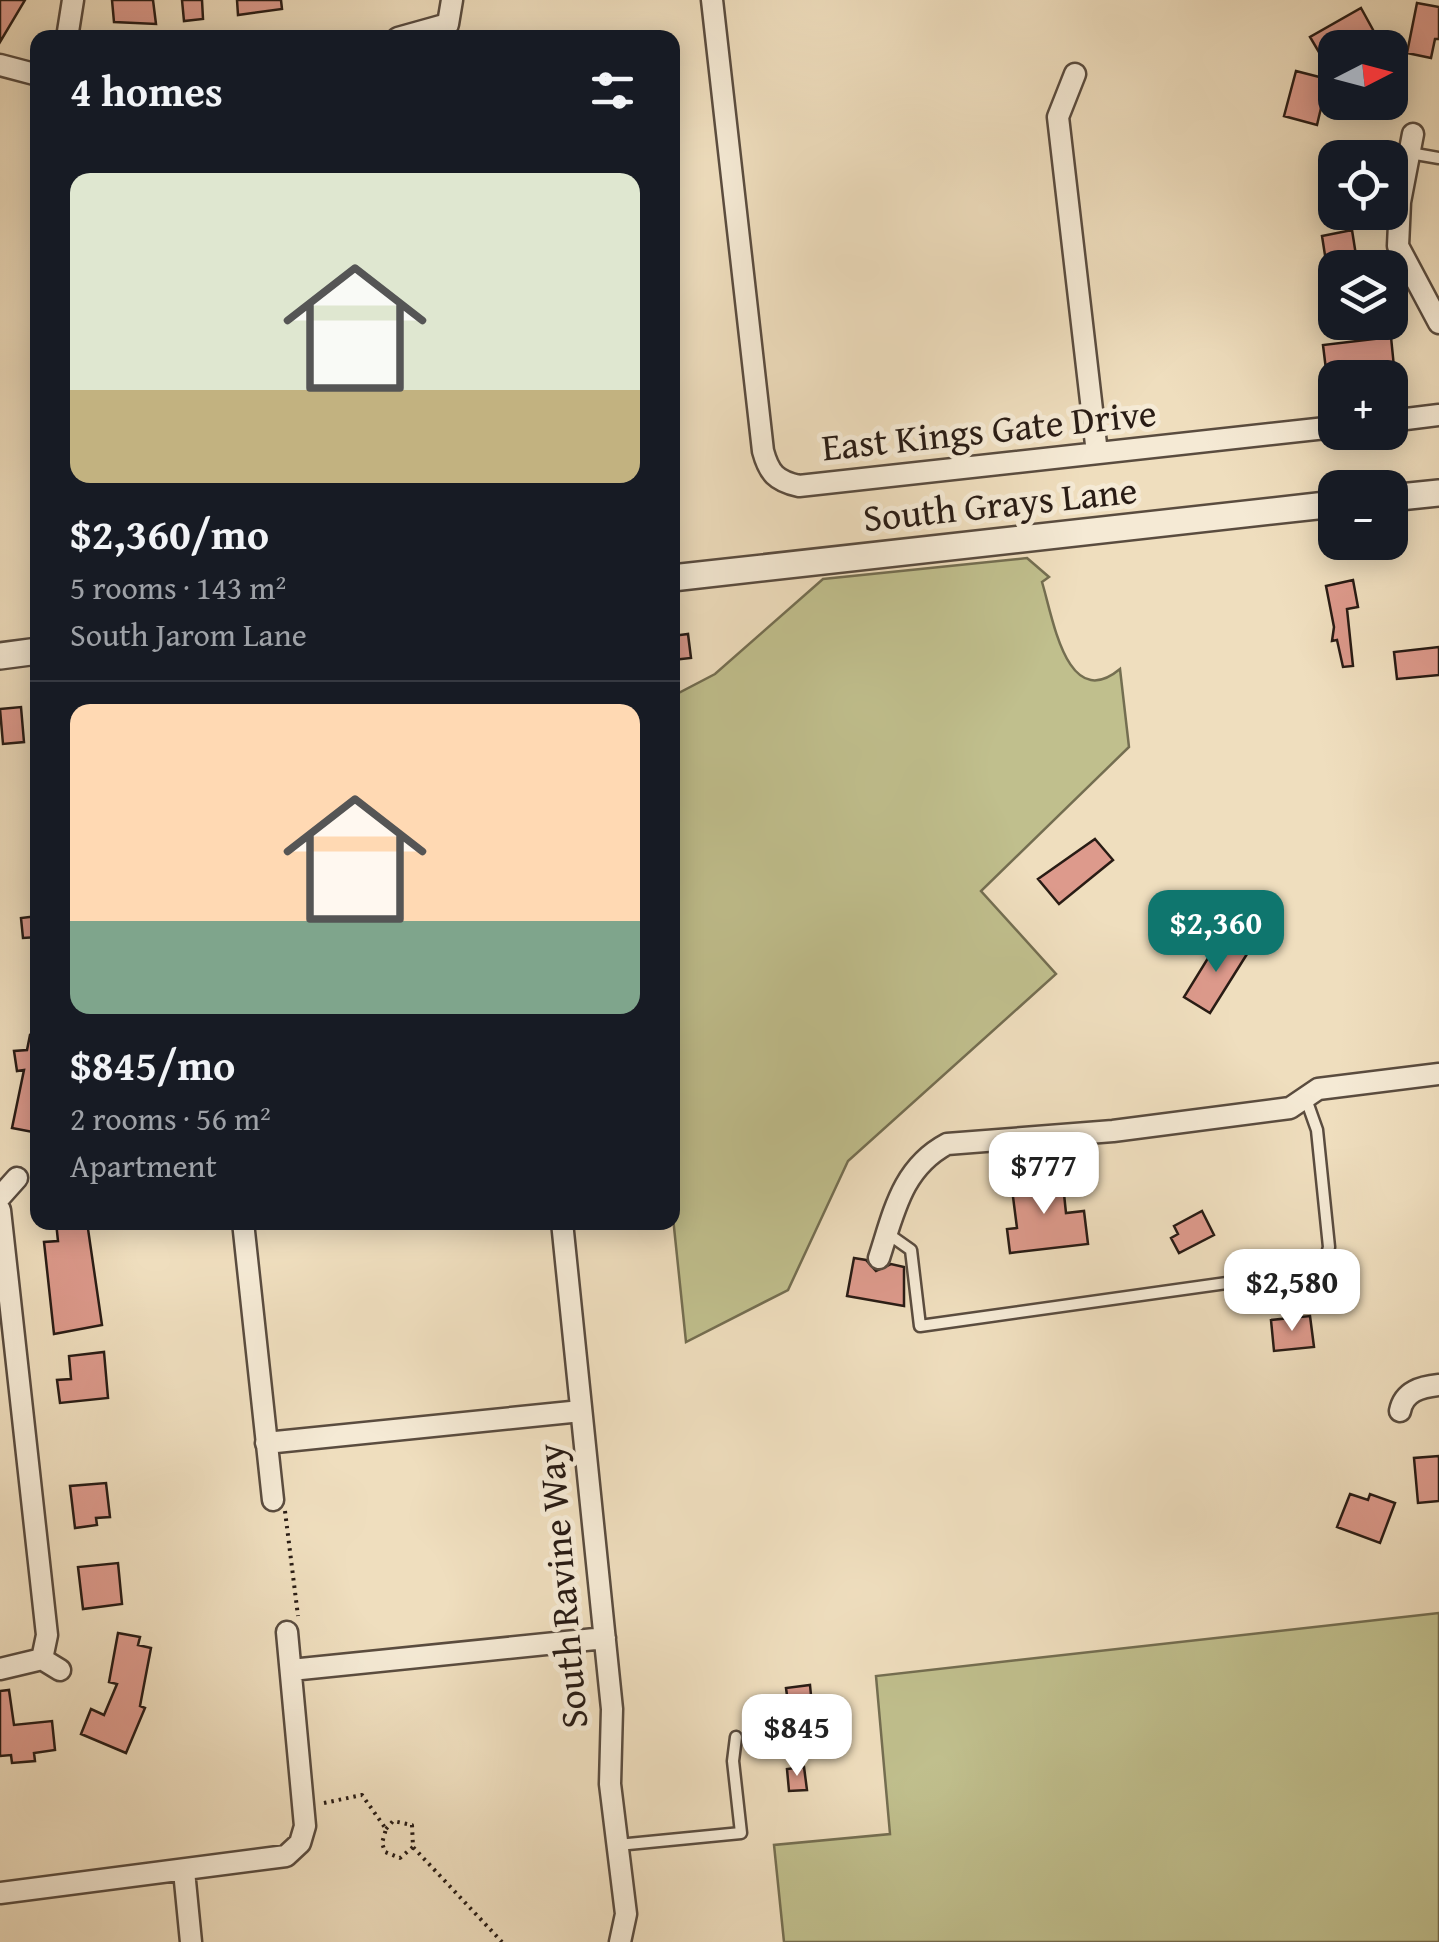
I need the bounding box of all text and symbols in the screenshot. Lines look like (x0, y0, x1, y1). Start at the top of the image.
north arrow (1318, 30, 1408, 120)
map controls (1318, 30, 1408, 560)
text: 4 homes (70, 60, 223, 121)
icon: filters (585, 63, 640, 118)
button: locate (1318, 140, 1408, 230)
icon: home (265, 238, 445, 418)
button: layers (1318, 250, 1408, 340)
button: + (1318, 360, 1408, 450)
street label: East Kings Gate Drive (819, 384, 1159, 474)
street label: South Grays Lane (860, 461, 1140, 545)
button: − (1318, 470, 1408, 560)
text: $2,360/mo (70, 503, 269, 564)
text: 5 rooms · 143 m² (70, 564, 286, 611)
text: South Jarom Lane (70, 611, 307, 658)
icon: home (265, 769, 445, 949)
pin: $2,360 (1135, 890, 1297, 975)
text: $2,360 (1170, 899, 1262, 946)
text: $845/mo (70, 1034, 235, 1095)
text: 2 rooms · 56 m² (70, 1095, 271, 1142)
pin: $777 (985, 1132, 1103, 1217)
text: $777 (1011, 1141, 1077, 1188)
text: Apartment (70, 1142, 217, 1189)
pin: $2,580 (1211, 1249, 1373, 1334)
text: $2,580 (1246, 1258, 1338, 1305)
street label: South Ravine Way (521, 1441, 601, 1731)
pin: $845 (738, 1694, 856, 1779)
text: $845 (764, 1703, 830, 1750)

